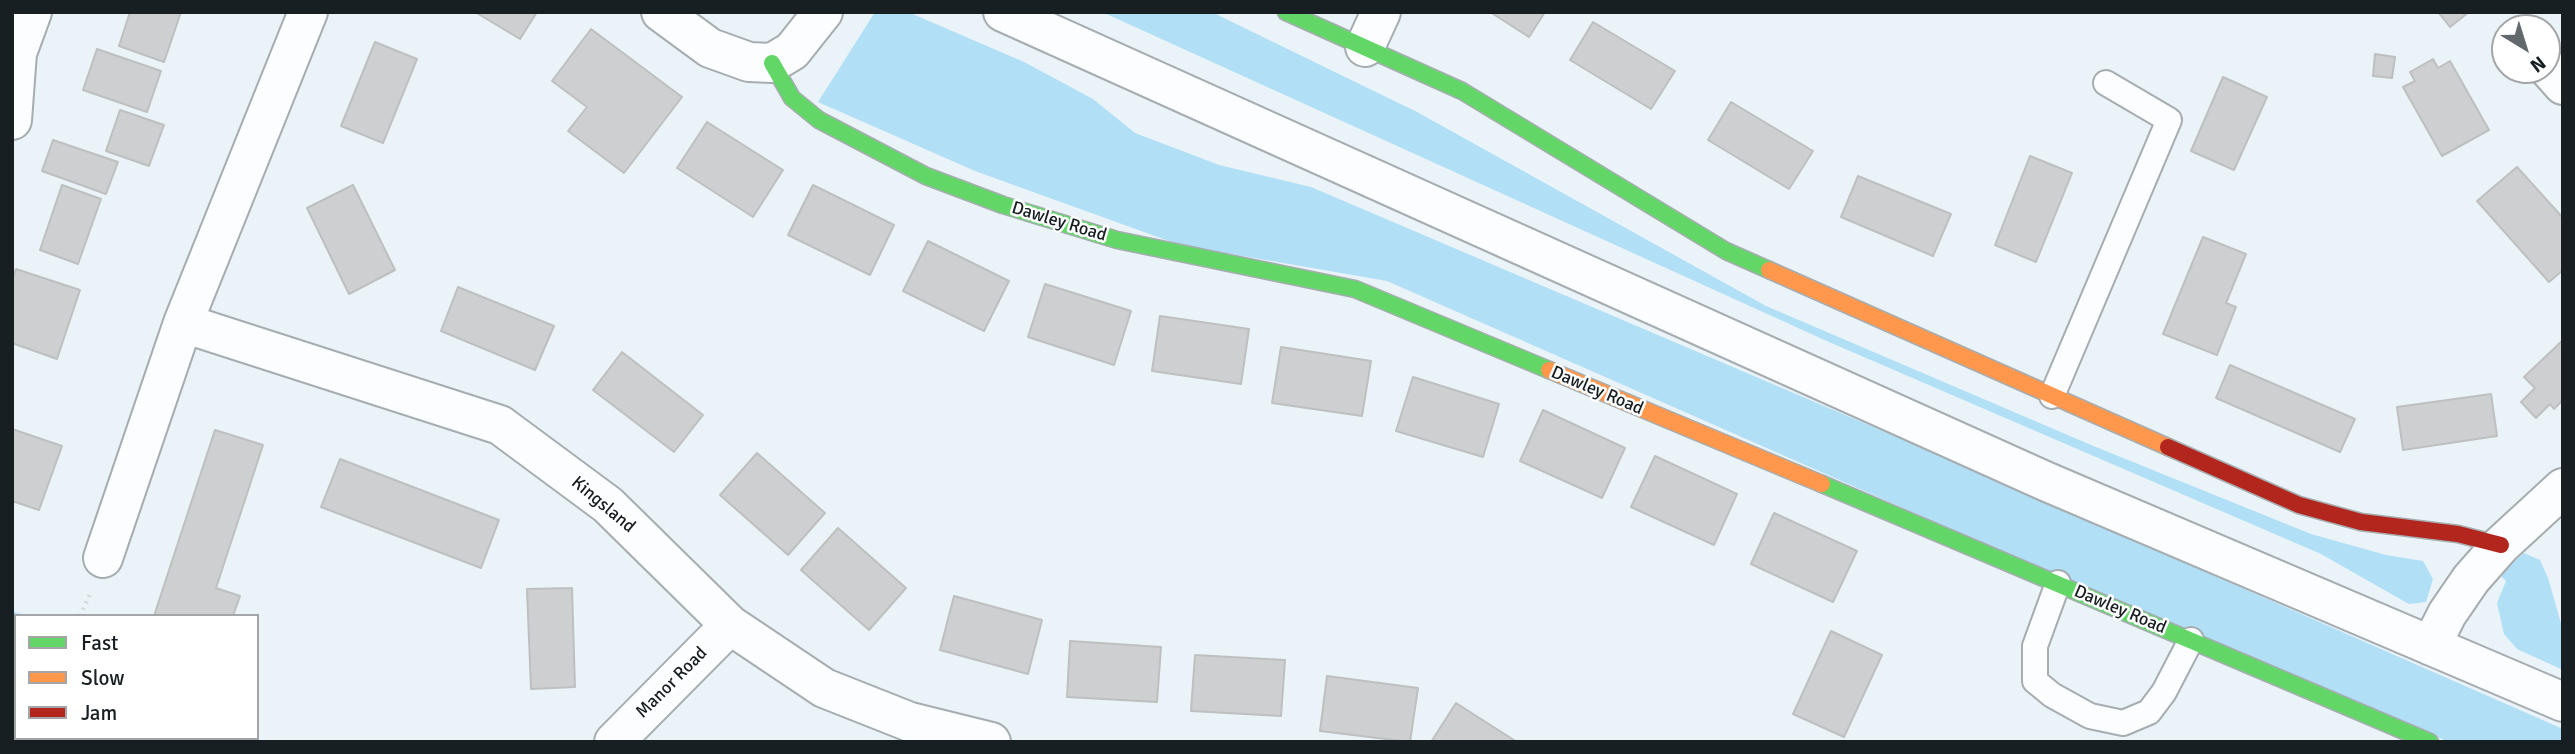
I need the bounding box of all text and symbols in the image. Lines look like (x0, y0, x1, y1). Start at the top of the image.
north arrow (2491, 14, 2561, 84)
text: N (2525, 50, 2550, 77)
street label: Dawley Road (1009, 197, 1109, 247)
street label: Dawley Road (1548, 362, 1646, 420)
street label: Kingsland (567, 472, 639, 538)
street label: Dawley Road (2071, 581, 2169, 639)
legend (14, 614, 259, 740)
text: Fast (81, 630, 118, 656)
street label: Manor Road (632, 643, 712, 723)
text: Slow (81, 665, 125, 691)
text: Jam (81, 700, 117, 726)

